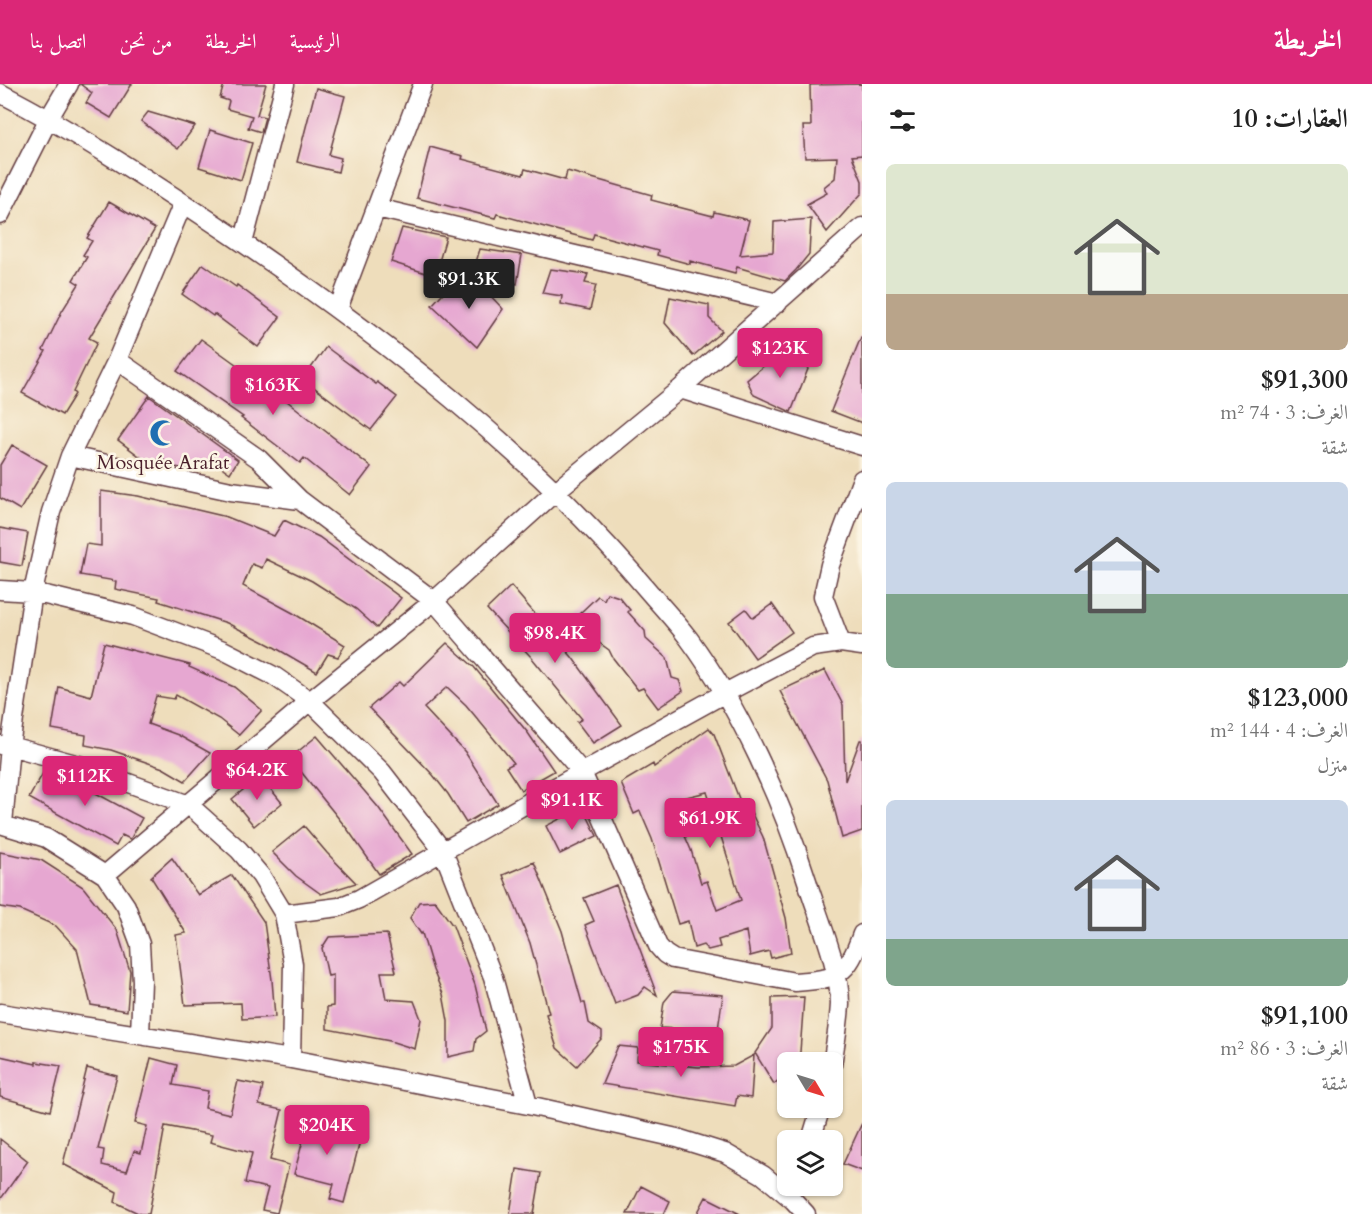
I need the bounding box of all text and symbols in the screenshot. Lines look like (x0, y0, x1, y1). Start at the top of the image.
text: الخريطة (1274, 21, 1342, 59)
text: اتصل بنا (30, 27, 86, 56)
text: من نحن (119, 27, 173, 56)
text: الخريطة (206, 27, 257, 56)
text: الرئيسية (290, 27, 340, 56)
text: العقارات: 10 (1231, 101, 1348, 136)
icon: filters (886, 104, 919, 137)
icon: home (1063, 203, 1171, 311)
pin: $91.3K (420, 259, 518, 310)
text: $91.3K (438, 265, 500, 292)
pin: $123K (738, 328, 822, 379)
text: $123K (751, 334, 809, 361)
text: $91,300 (1260, 362, 1348, 397)
pin: $163K (231, 365, 315, 416)
text: $163K (244, 371, 302, 398)
text: الغرف: 3 · 74 m² (1220, 399, 1348, 426)
mosque icon: Mosquée Arafat (148, 418, 178, 448)
text: شقة (1322, 434, 1348, 461)
place label: Mosquée Arafat (97, 449, 230, 476)
icon: home (1063, 521, 1171, 629)
pin: $98.4K (506, 613, 604, 664)
text: $98.4K (524, 619, 586, 646)
text: $123,000 (1247, 680, 1348, 715)
text: الغرف: 4 · 144 m² (1210, 717, 1348, 744)
pin: $64.2K (208, 750, 306, 801)
text: منزل (1317, 752, 1348, 779)
pin: $112K (43, 756, 127, 807)
text: $64.2K (226, 756, 288, 783)
text: $112K (56, 762, 114, 789)
pin: $91.1K (523, 780, 621, 831)
text: $91.1K (541, 786, 603, 813)
pin: $61.9K (661, 798, 759, 849)
text: $61.9K (679, 804, 741, 831)
icon: home (1063, 839, 1171, 947)
text: $91,100 (1260, 998, 1348, 1033)
pin: $175K (639, 1027, 723, 1078)
text: $175K (652, 1033, 710, 1060)
text: الغرف: 3 · 86 m² (1220, 1035, 1348, 1062)
north arrow (777, 1052, 843, 1118)
map controls (777, 1052, 843, 1196)
text: شقة (1322, 1070, 1348, 1097)
pin: $204K (285, 1105, 369, 1156)
text: $204K (298, 1111, 356, 1138)
button: layers (777, 1130, 843, 1196)

